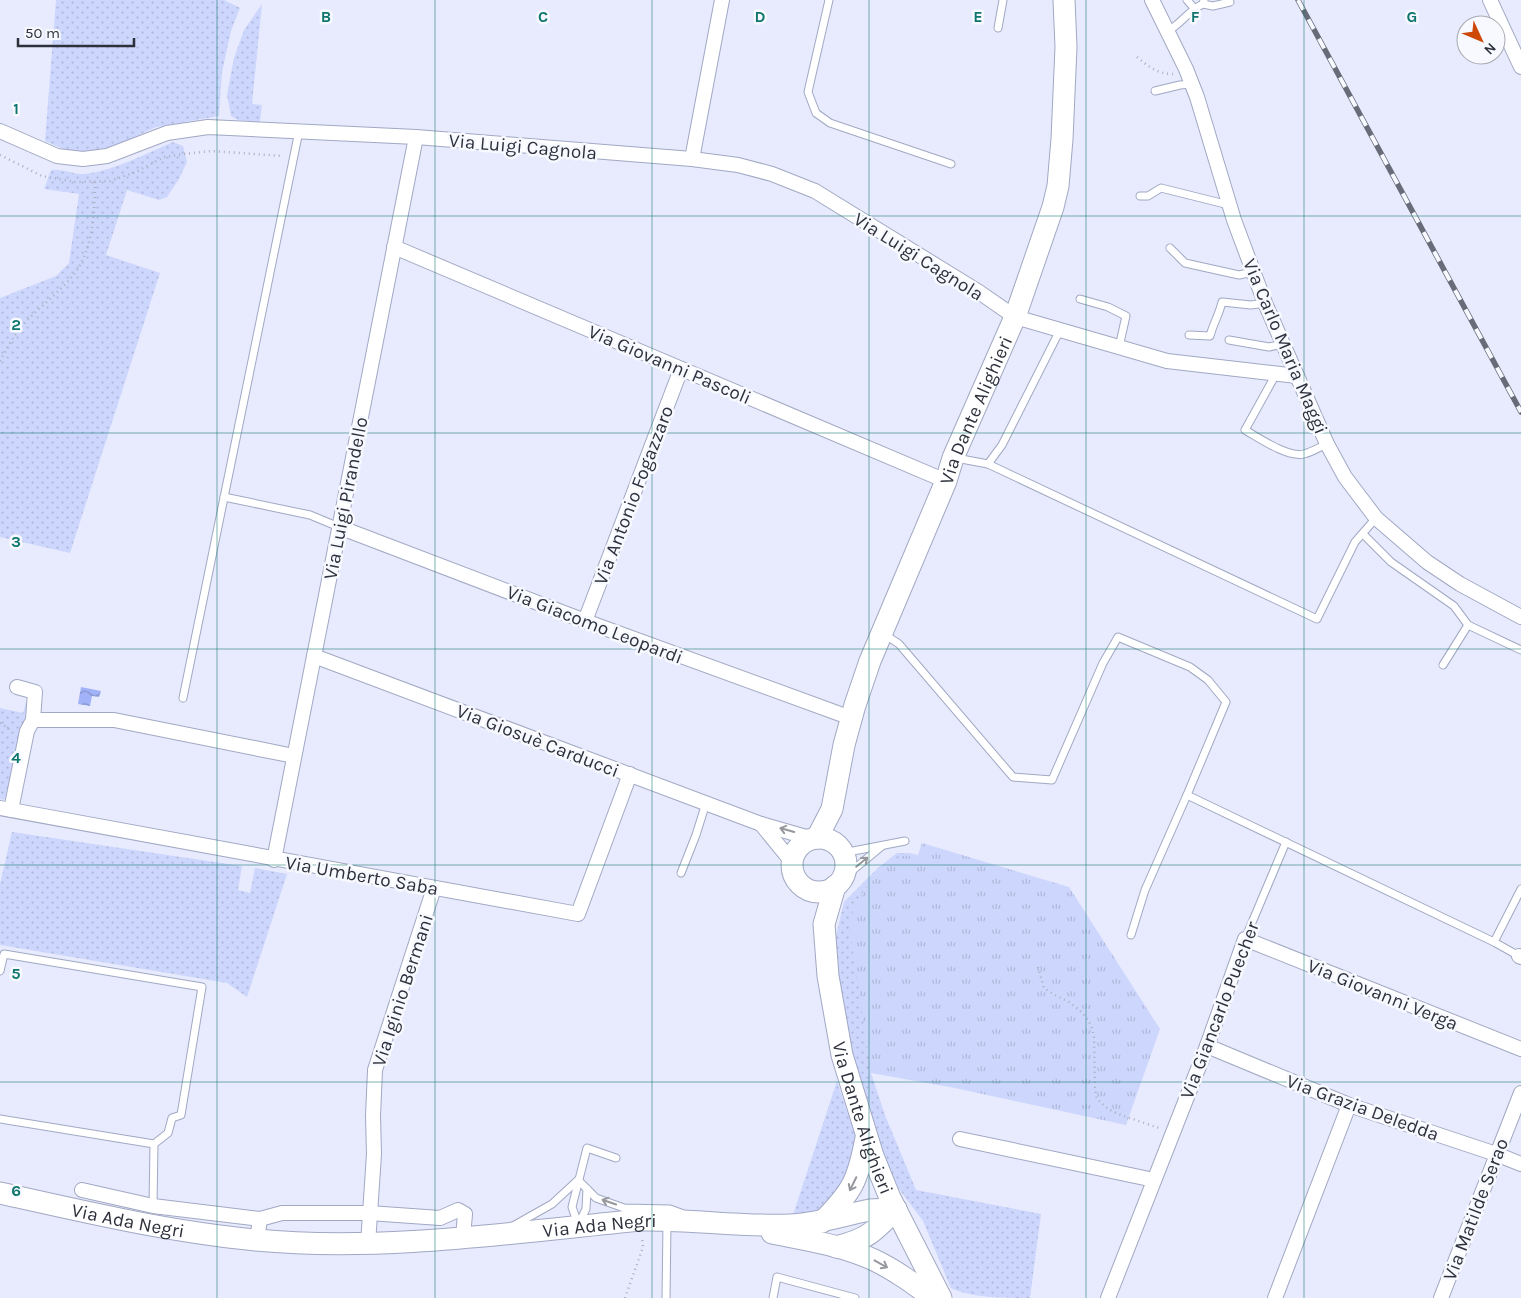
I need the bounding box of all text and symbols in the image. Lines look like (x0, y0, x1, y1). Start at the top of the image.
text: B (321, 7, 331, 26)
text: C (538, 7, 548, 26)
text: D (755, 7, 766, 26)
text: E (973, 7, 983, 26)
text: F (1191, 7, 1200, 26)
text: G (1407, 7, 1417, 26)
scale bar (18, 15, 134, 47)
north arrow (1456, 15, 1506, 65)
text: 50 m (25, 24, 60, 42)
text: N (1480, 39, 1500, 58)
text: 1 (13, 99, 19, 118)
street label: Via Luigi Cagnola (448, 130, 598, 164)
street label: Via Luigi Cagnola (850, 208, 987, 306)
street label: Via Carlo Maria Maggi (1238, 255, 1332, 437)
text: 2 (11, 315, 21, 334)
street label: Via Giovanni Pascoli (585, 321, 754, 409)
street label: Via Dante Alighieri (936, 333, 1017, 487)
street label: Via Antonio Fogazzaro (590, 403, 678, 588)
street label: Via Luigi Pirandello (319, 415, 373, 581)
text: 3 (11, 532, 21, 551)
street label: Via Giacomo Leopardi (503, 581, 686, 669)
street label: Via Giosuè Carducci (453, 700, 622, 782)
text: 4 (11, 748, 21, 767)
one-way arrow (780, 825, 796, 835)
street label: Via Umberto Saba (284, 852, 440, 900)
one-way arrow (856, 856, 869, 867)
street label: Via Iginio Bermani (368, 911, 438, 1069)
street label: Via Giancarlo Puecher (1176, 918, 1264, 1102)
street label: Via Giovanni Verga (1304, 955, 1461, 1035)
text: 5 (11, 964, 21, 983)
street label: Via Dante Alighieri (828, 1040, 897, 1198)
street label: Via Grazia Deledda (1283, 1070, 1442, 1146)
street label: Via Matilde Serao (1439, 1135, 1513, 1284)
one-way arrow (848, 1176, 857, 1191)
text: 6 (11, 1181, 21, 1200)
one-way arrow (602, 1197, 618, 1206)
street label: Via Ada Negri (69, 1199, 186, 1243)
street label: Via Ada Negri (542, 1210, 657, 1242)
one-way arrow (874, 1259, 889, 1269)

